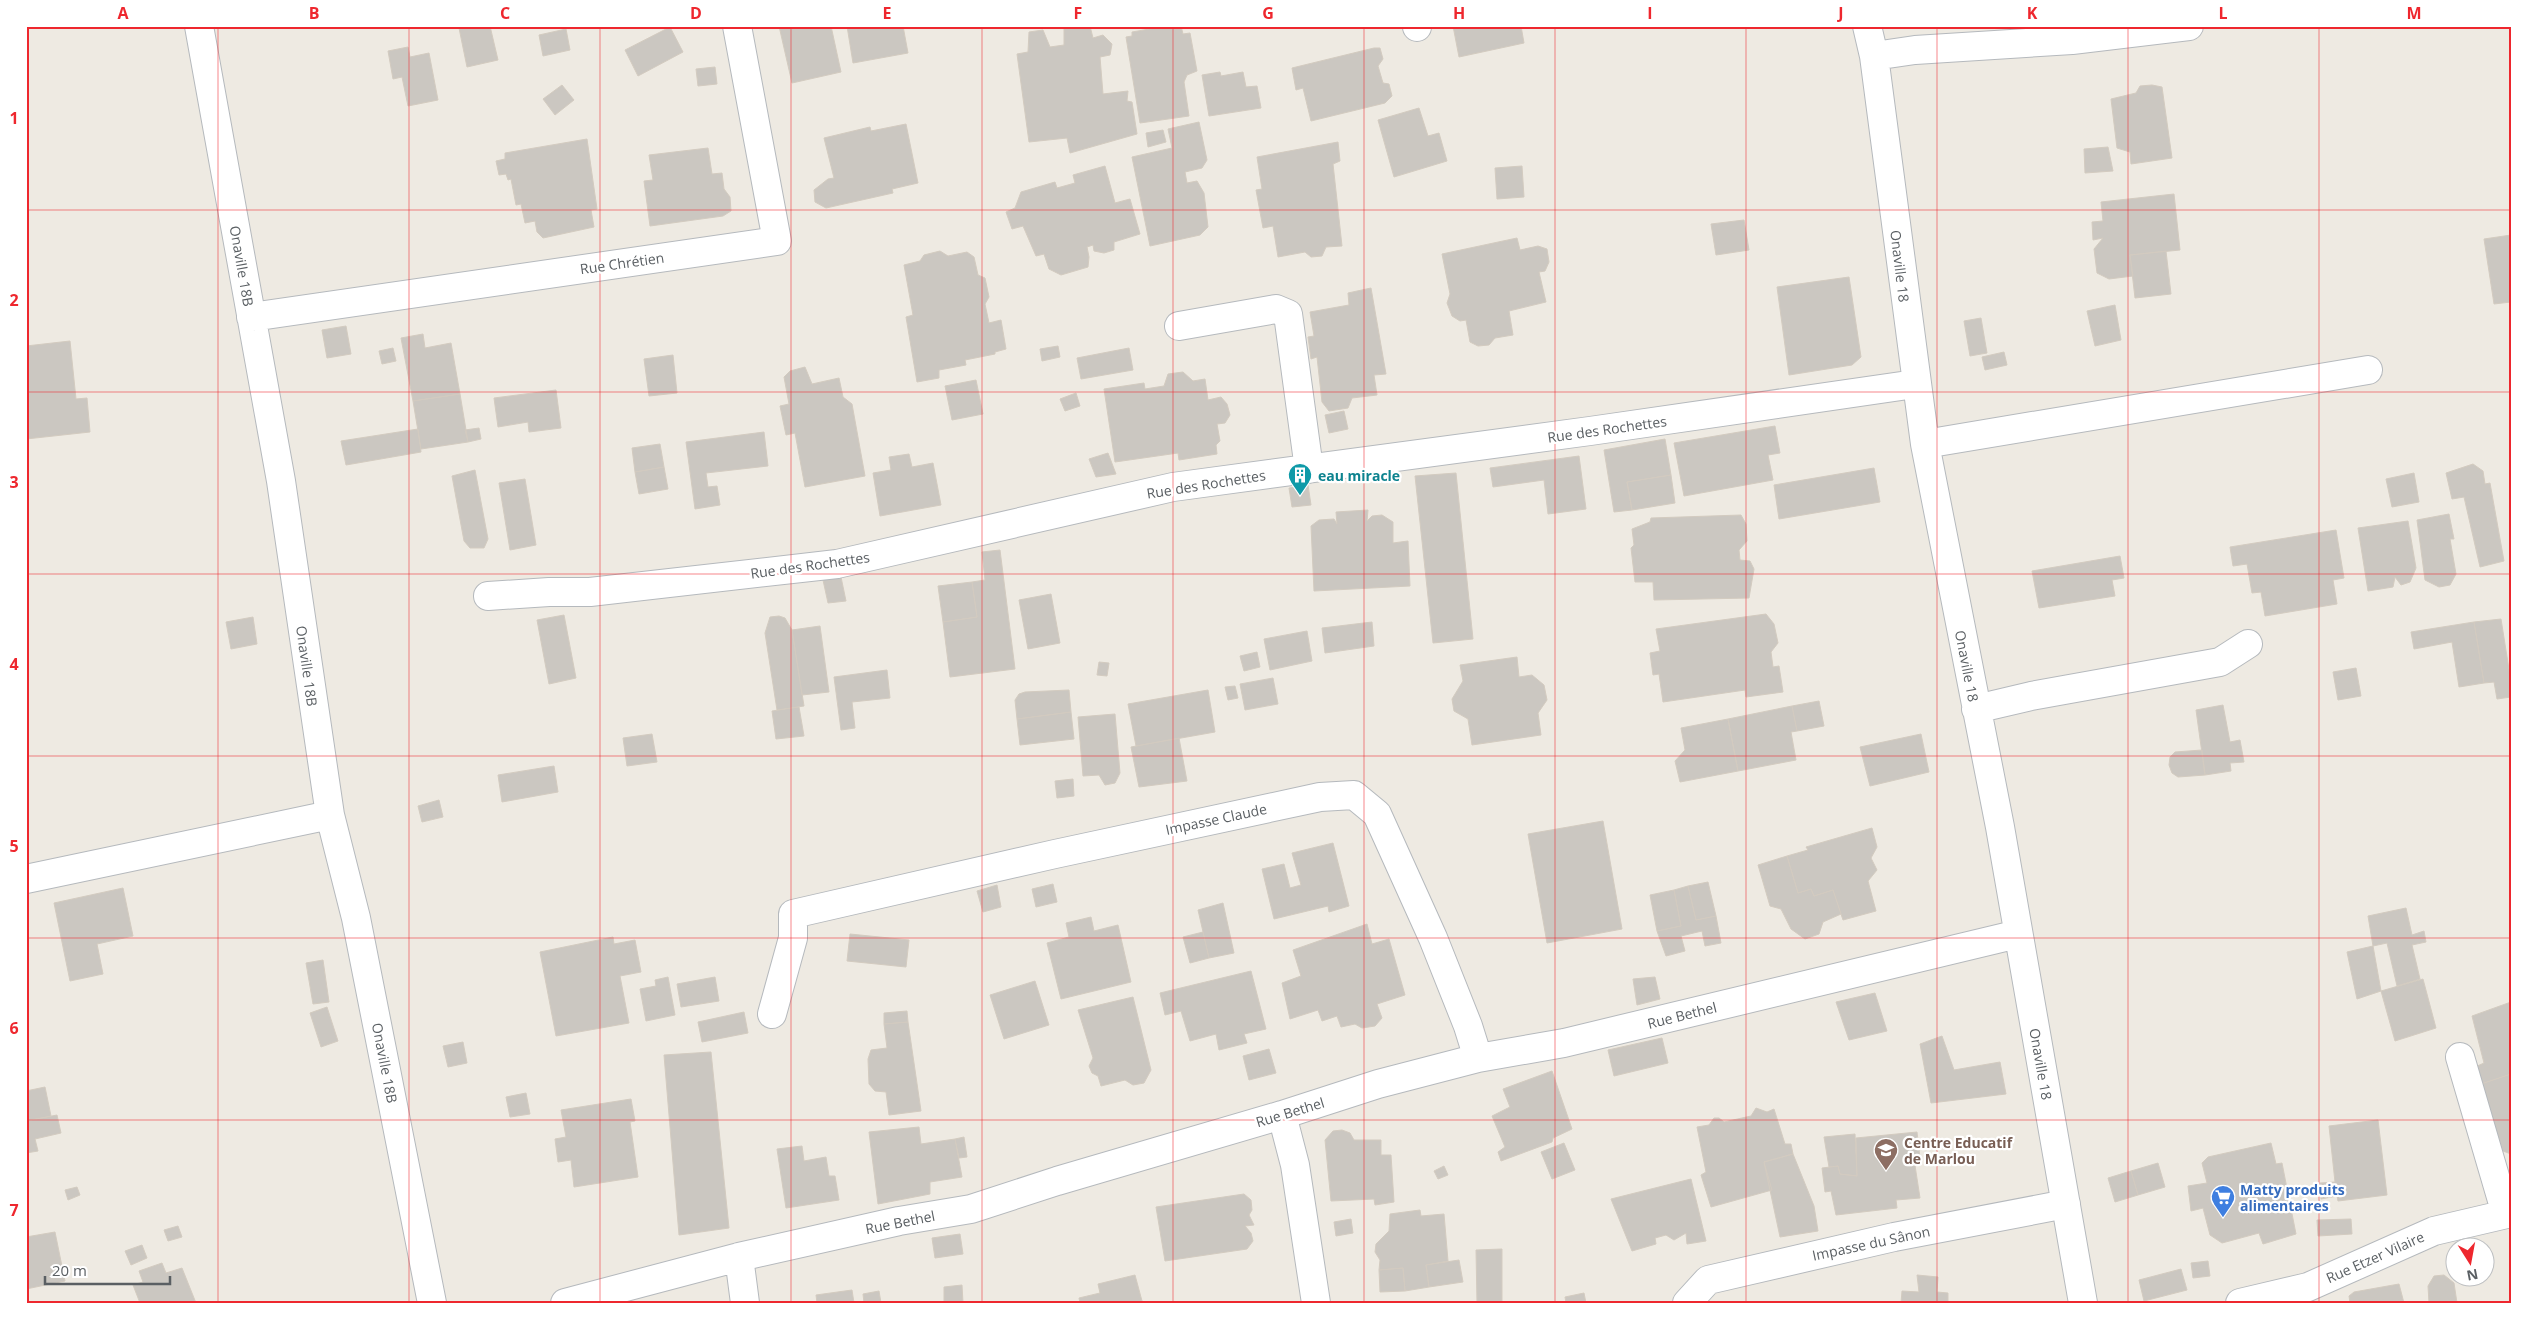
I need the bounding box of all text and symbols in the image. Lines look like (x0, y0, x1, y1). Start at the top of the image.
text: A (117, 2, 129, 24)
text: B (309, 2, 319, 24)
text: C (500, 2, 510, 24)
text: D (690, 2, 702, 24)
text: E (883, 2, 892, 24)
text: F (1074, 2, 1082, 24)
text: G (1262, 2, 1274, 24)
text: H (1453, 2, 1465, 24)
text: I (1647, 2, 1653, 24)
text: J (1836, 2, 1844, 24)
text: K (2027, 2, 2038, 24)
text: L (2218, 2, 2228, 24)
text: M (2406, 2, 2422, 24)
text: 1 (9, 107, 19, 129)
street label: Onaville 18B (226, 224, 258, 308)
street label: Onaville 18 (1886, 229, 1914, 303)
street label: Rue Chrétien (579, 248, 665, 278)
text: 2 (9, 289, 19, 311)
street label: Rue des Rochettes (1546, 411, 1668, 447)
building icon: eau miracle (1287, 462, 1313, 496)
street label: Rue des Rochettes (1145, 465, 1267, 503)
place label: eau miracle (1318, 466, 1400, 485)
text: 3 (9, 471, 19, 493)
street label: Rue des Rochettes (749, 547, 871, 583)
street label: Onaville 18B (292, 624, 322, 708)
street label: Onaville 18 (1951, 629, 1983, 703)
text: 4 (9, 653, 19, 675)
street label: Impasse Claude (1164, 799, 1269, 839)
text: 5 (9, 835, 19, 857)
street label: Rue Bethel (1645, 997, 1719, 1033)
text: 6 (9, 1017, 19, 1039)
street label: Onaville 18B (368, 1021, 402, 1105)
street label: Onaville 18 (2025, 1027, 2057, 1101)
street label: Rue Bethel (1253, 1093, 1327, 1131)
place label: Centre Educatif de Marlou (1904, 1133, 2014, 1168)
school or university icon: Centre Educatif de Marlou (1873, 1137, 1899, 1171)
place label: Matty produits alimentaires (2240, 1180, 2345, 1215)
supermarket icon: Matty produits alimentaires (2210, 1184, 2236, 1218)
text: 7 (9, 1199, 19, 1221)
street label: Rue Bethel (864, 1206, 936, 1238)
street label: Impasse du Sânon (1810, 1221, 1932, 1265)
street label: Rue Etzer Vilaire (2323, 1227, 2427, 1287)
north arrow (2444, 1236, 2494, 1286)
scale bar (45, 1254, 170, 1286)
text: 20 m (52, 1260, 87, 1280)
text: N (2465, 1265, 2480, 1286)

